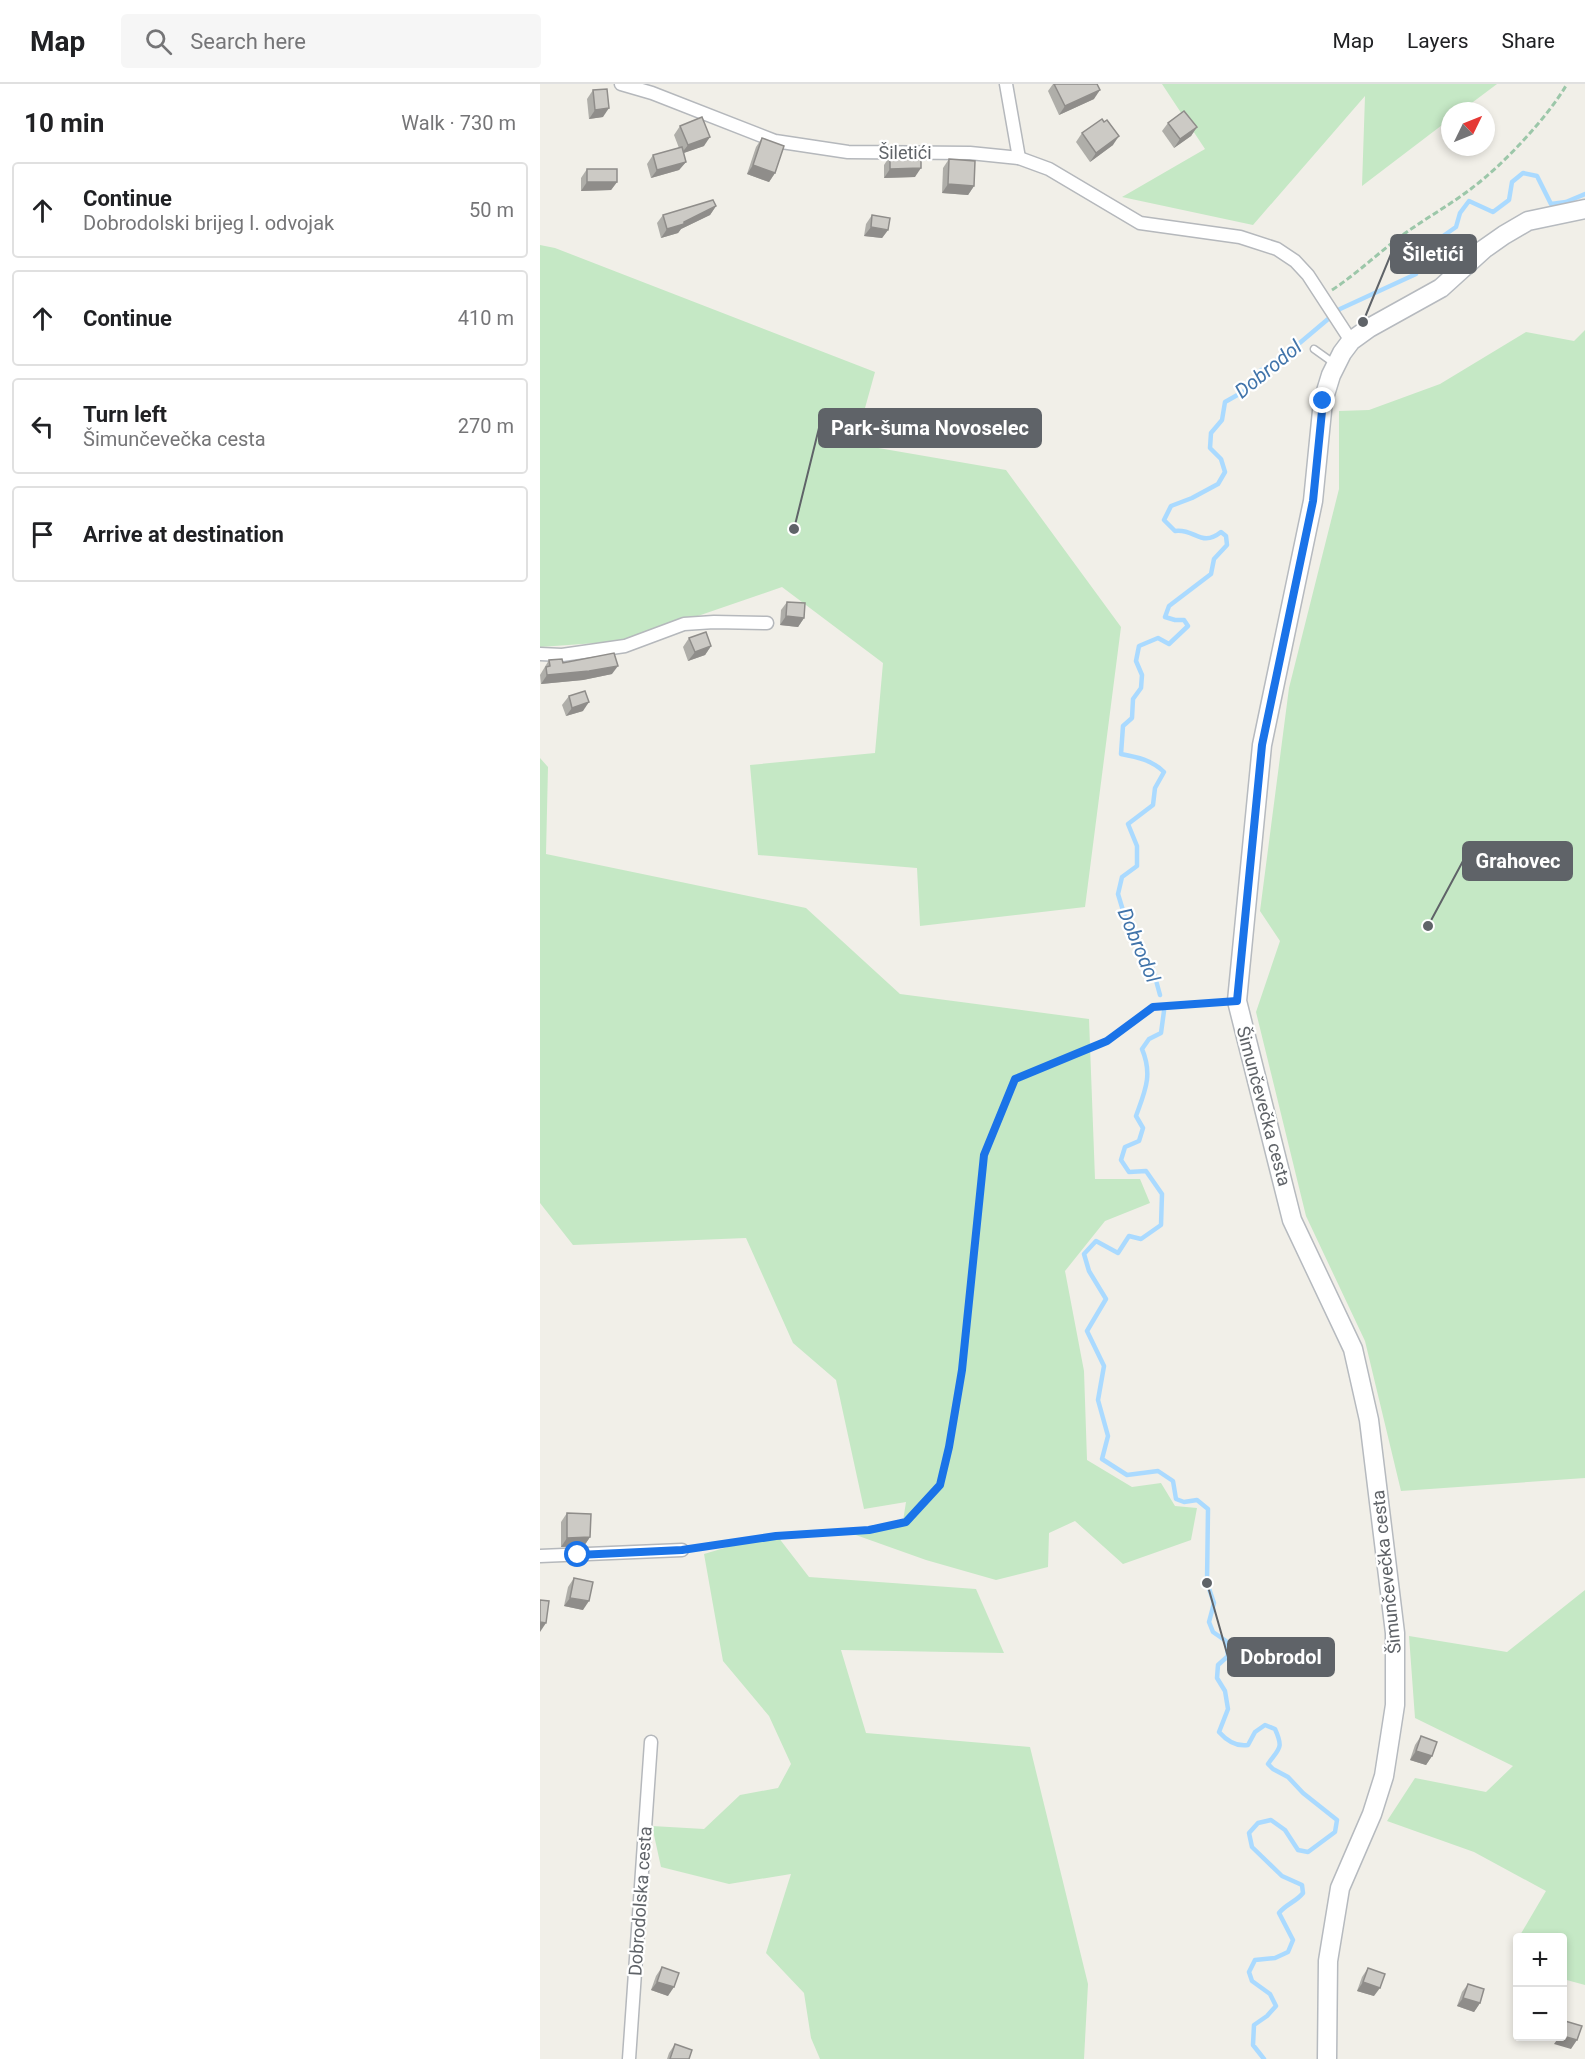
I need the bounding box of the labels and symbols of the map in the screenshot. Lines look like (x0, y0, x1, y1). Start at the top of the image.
north arrow (1441, 102, 1495, 156)
street label: Šiletići (878, 142, 932, 163)
callout: Šiletići (1391, 235, 1476, 273)
text: Šiletići (1402, 242, 1464, 266)
water label: Dobrodol (1230, 335, 1306, 403)
route end (1309, 387, 1335, 413)
callout: Park-šuma Novoselec (819, 409, 1041, 447)
text: Park-šuma Novoselec (831, 416, 1029, 440)
callout: Grahovec (1463, 842, 1572, 880)
text: Grahovec (1476, 849, 1560, 873)
water label: Dobrodol (1113, 904, 1166, 986)
street label: Šimunčevečka cesta (1233, 1024, 1295, 1188)
street label: Šimunčevečka cesta (1367, 1489, 1405, 1655)
route start (564, 1541, 590, 1567)
callout: Dobrodol (1228, 1638, 1334, 1676)
text: Dobrodol (1240, 1645, 1322, 1669)
street label: Dobrodolska cesta (624, 1826, 656, 1976)

